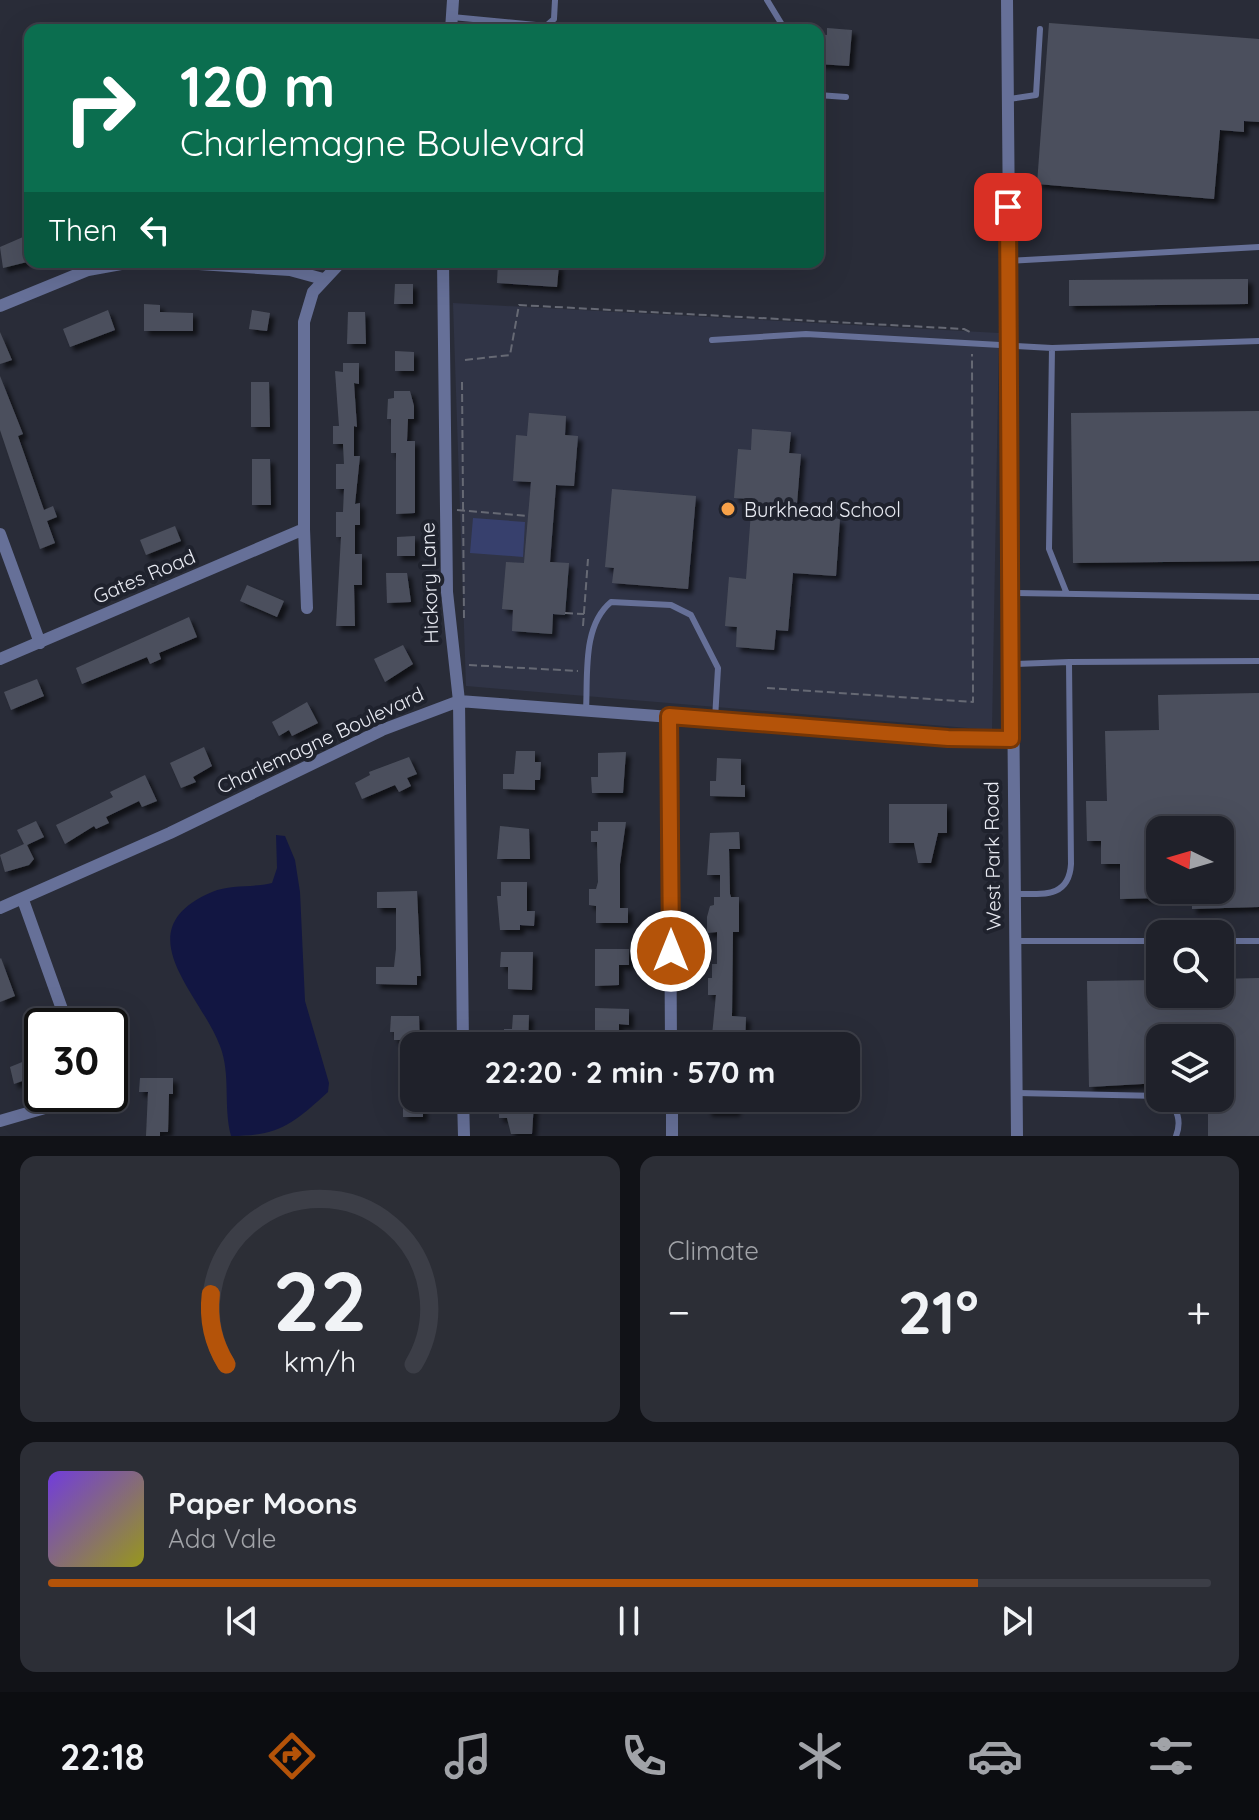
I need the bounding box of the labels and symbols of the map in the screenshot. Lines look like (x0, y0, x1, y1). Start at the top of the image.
pin (974, 173, 1042, 241)
place label: Burkhead School (744, 497, 901, 522)
marker: Burkhead School (719, 500, 737, 518)
street label: Hickory Lane (414, 522, 444, 644)
street label: Gates Road (89, 543, 199, 609)
street label: Charlemagne Boulevard (213, 681, 427, 799)
street label: West Park Road (978, 781, 1006, 931)
north arrow (1146, 816, 1234, 904)
position arrow (629, 909, 713, 993)
speed limit sign: 30 (24, 1008, 128, 1112)

